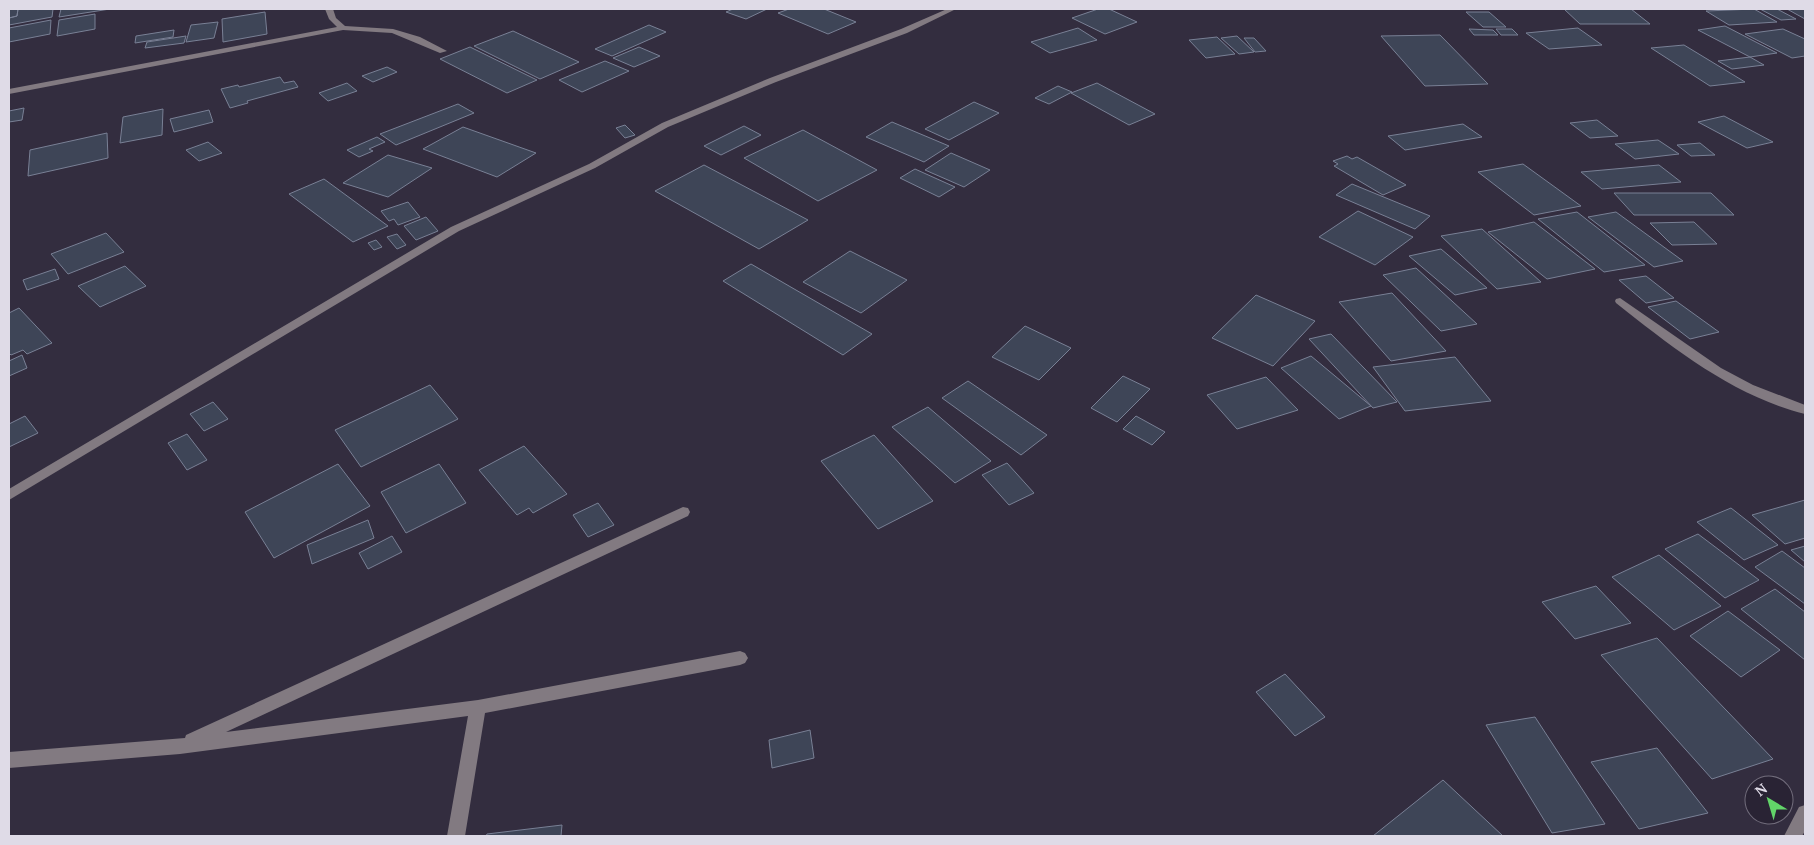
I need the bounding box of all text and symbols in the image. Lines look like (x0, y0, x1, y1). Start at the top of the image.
north arrow (1744, 775, 1794, 825)
text: N (1751, 778, 1771, 800)

